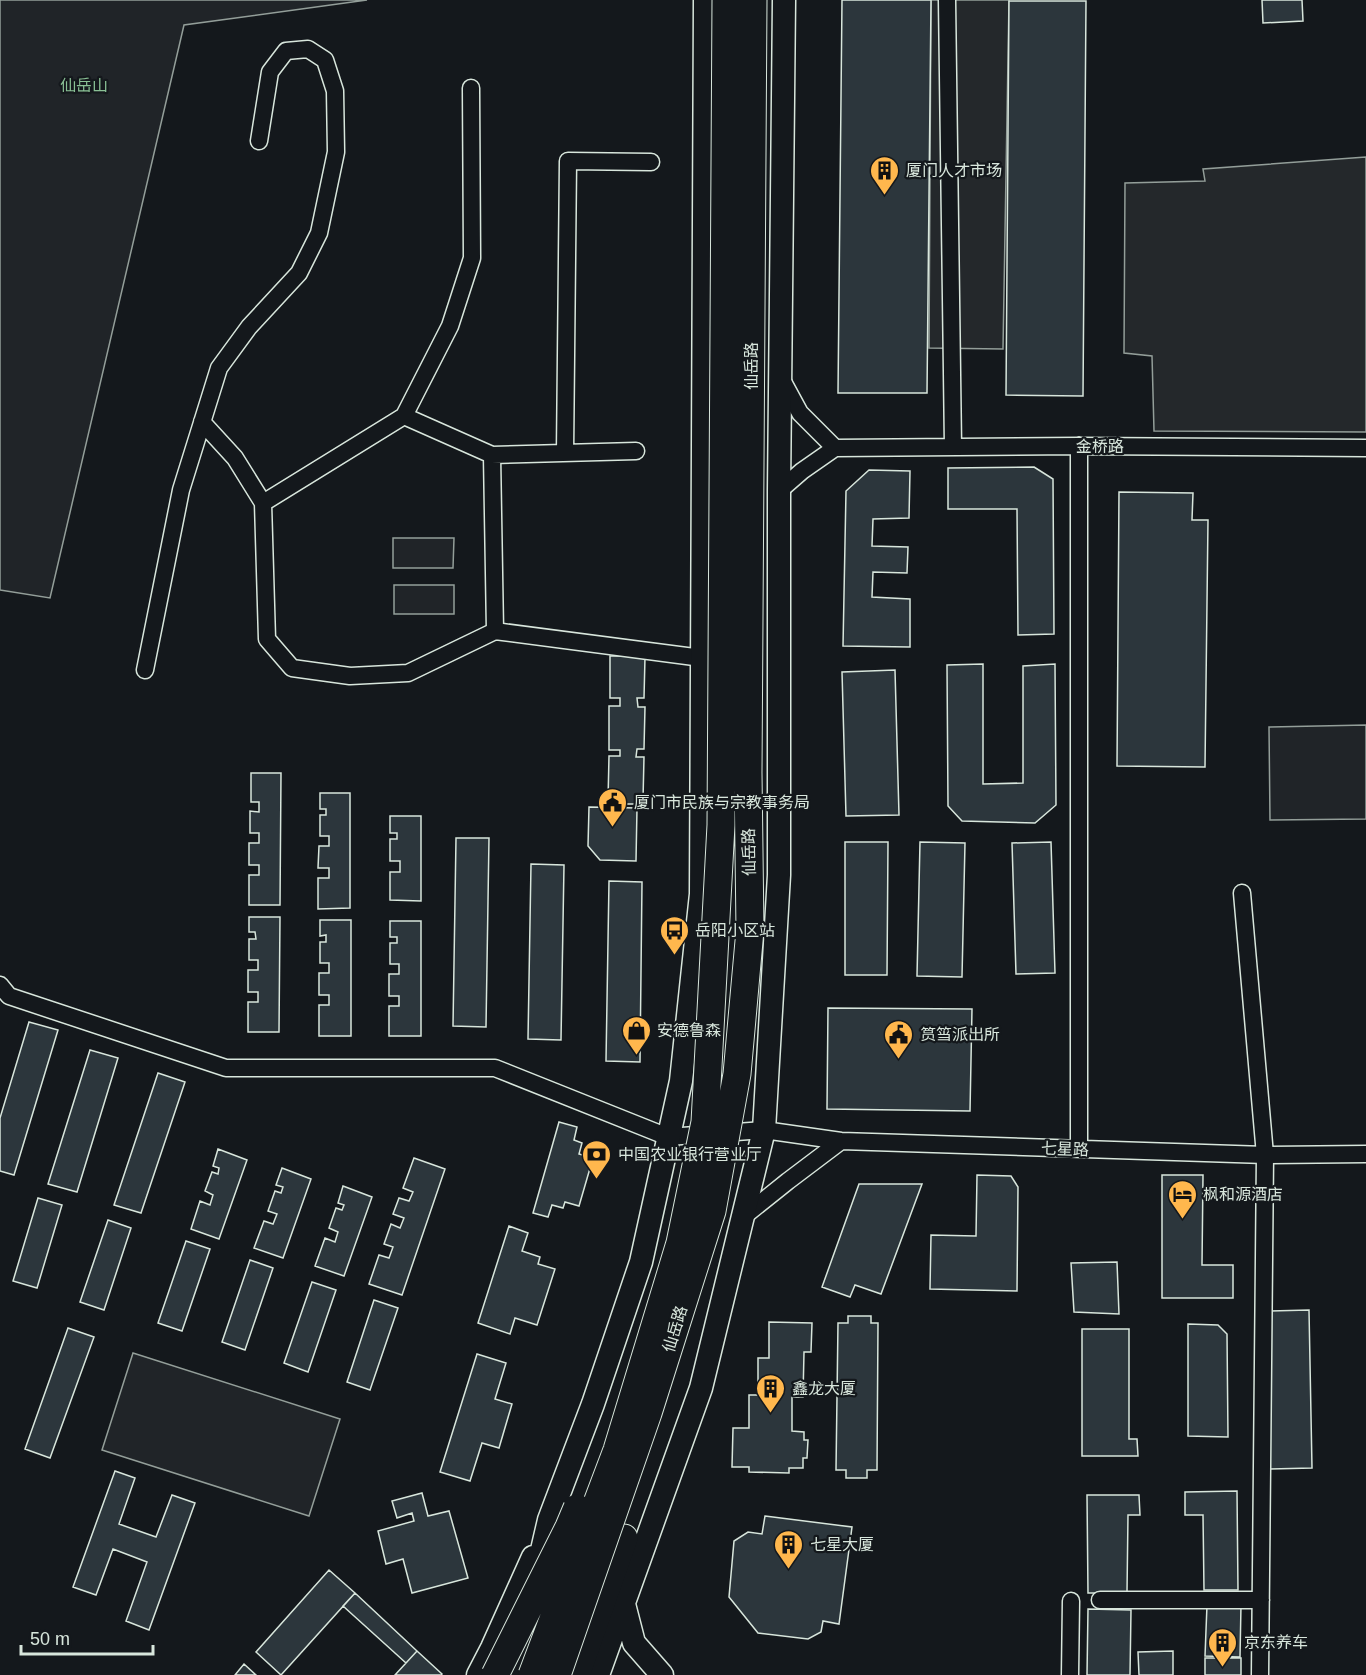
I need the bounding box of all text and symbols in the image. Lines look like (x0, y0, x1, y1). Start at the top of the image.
park label: 仙岳山 (60, 77, 108, 94)
building icon: 厦门人才市场 (869, 154, 901, 196)
place label: 厦门人才市场 (906, 162, 1002, 179)
street label: 仙岳路 (743, 342, 760, 390)
street label: 金桥路 (1076, 438, 1124, 455)
public building icon: 厦门市民族与宗教事务局 (597, 786, 629, 828)
place label: 厦门市民族与宗教事务局 (634, 794, 810, 811)
street label: 仙岳路 (740, 828, 758, 876)
bus stop icon: 岳阳小区站 (658, 914, 690, 956)
place label: 岳阳小区站 (695, 922, 775, 939)
shop icon: 安德鲁森 (620, 1014, 652, 1056)
public building icon: 筼筜派出所 (883, 1018, 915, 1060)
place label: 安德鲁森 (657, 1021, 721, 1039)
place label: 筼筜派出所 (920, 1026, 1000, 1043)
bank icon: 中国农业银行营业厅 (581, 1138, 613, 1180)
street label: 七星路 (1041, 1140, 1089, 1158)
place label: 中国农业银行营业厅 (618, 1146, 762, 1163)
hotel icon: 枫和源酒店 (1166, 1178, 1198, 1220)
place label: 枫和源酒店 (1203, 1186, 1283, 1203)
street label: 仙岳路 (660, 1304, 690, 1354)
building icon: 鑫龙大厦 (755, 1372, 787, 1414)
place label: 鑫龙大厦 (792, 1380, 856, 1397)
building icon: 七星大厦 (773, 1528, 805, 1570)
place label: 七星大厦 (810, 1536, 874, 1553)
scale bar (21, 1618, 153, 1656)
building icon: 京东养车 (1207, 1626, 1239, 1668)
text: 50 m (30, 1629, 70, 1649)
place label: 京东养车 (1244, 1634, 1308, 1651)

